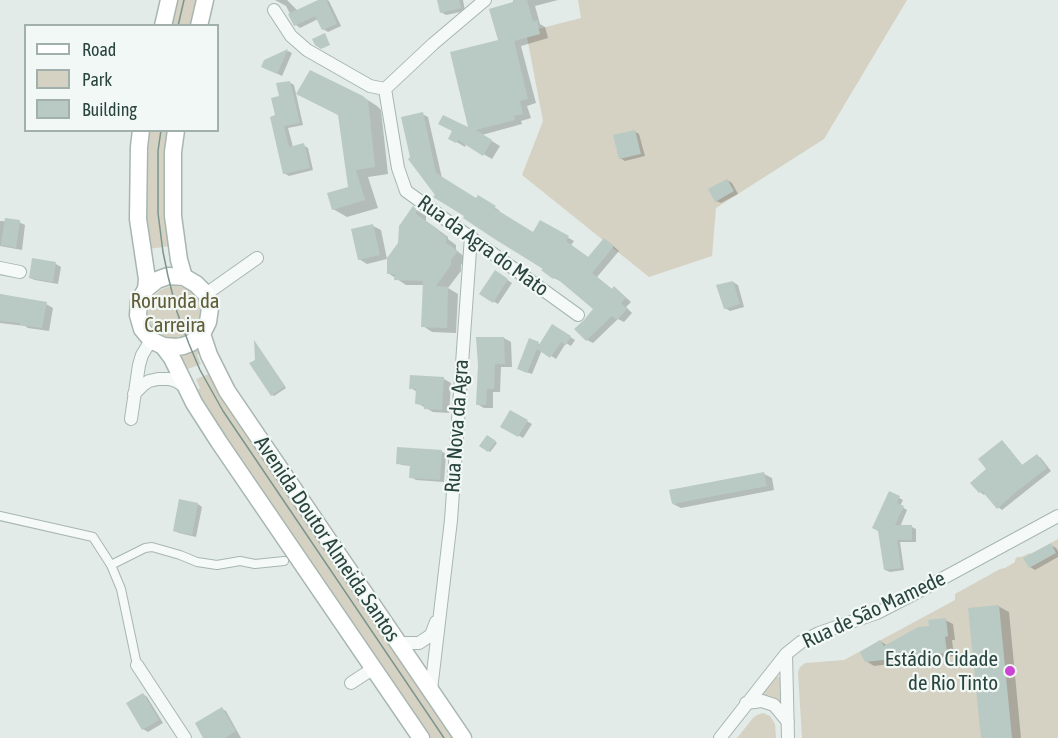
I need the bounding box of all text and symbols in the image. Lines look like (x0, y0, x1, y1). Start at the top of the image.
legend (24, 24, 219, 132)
text: Road (82, 39, 116, 60)
text: Park (82, 69, 112, 90)
text: Building (82, 99, 137, 120)
street label: Rua da Agra do Mato (413, 190, 553, 302)
park label: Rorunda da Carreira (130, 288, 220, 338)
street label: Rua Nova da Agra (440, 358, 474, 494)
street label: Avenida Doutor Almeida Santos (249, 432, 405, 646)
street label: Rua de São Mamede (799, 566, 949, 654)
place label: Estádio Cidade de Rio Tinto (885, 646, 998, 696)
marker: Estádio Cidade de Rio Tinto (1003, 664, 1017, 678)

